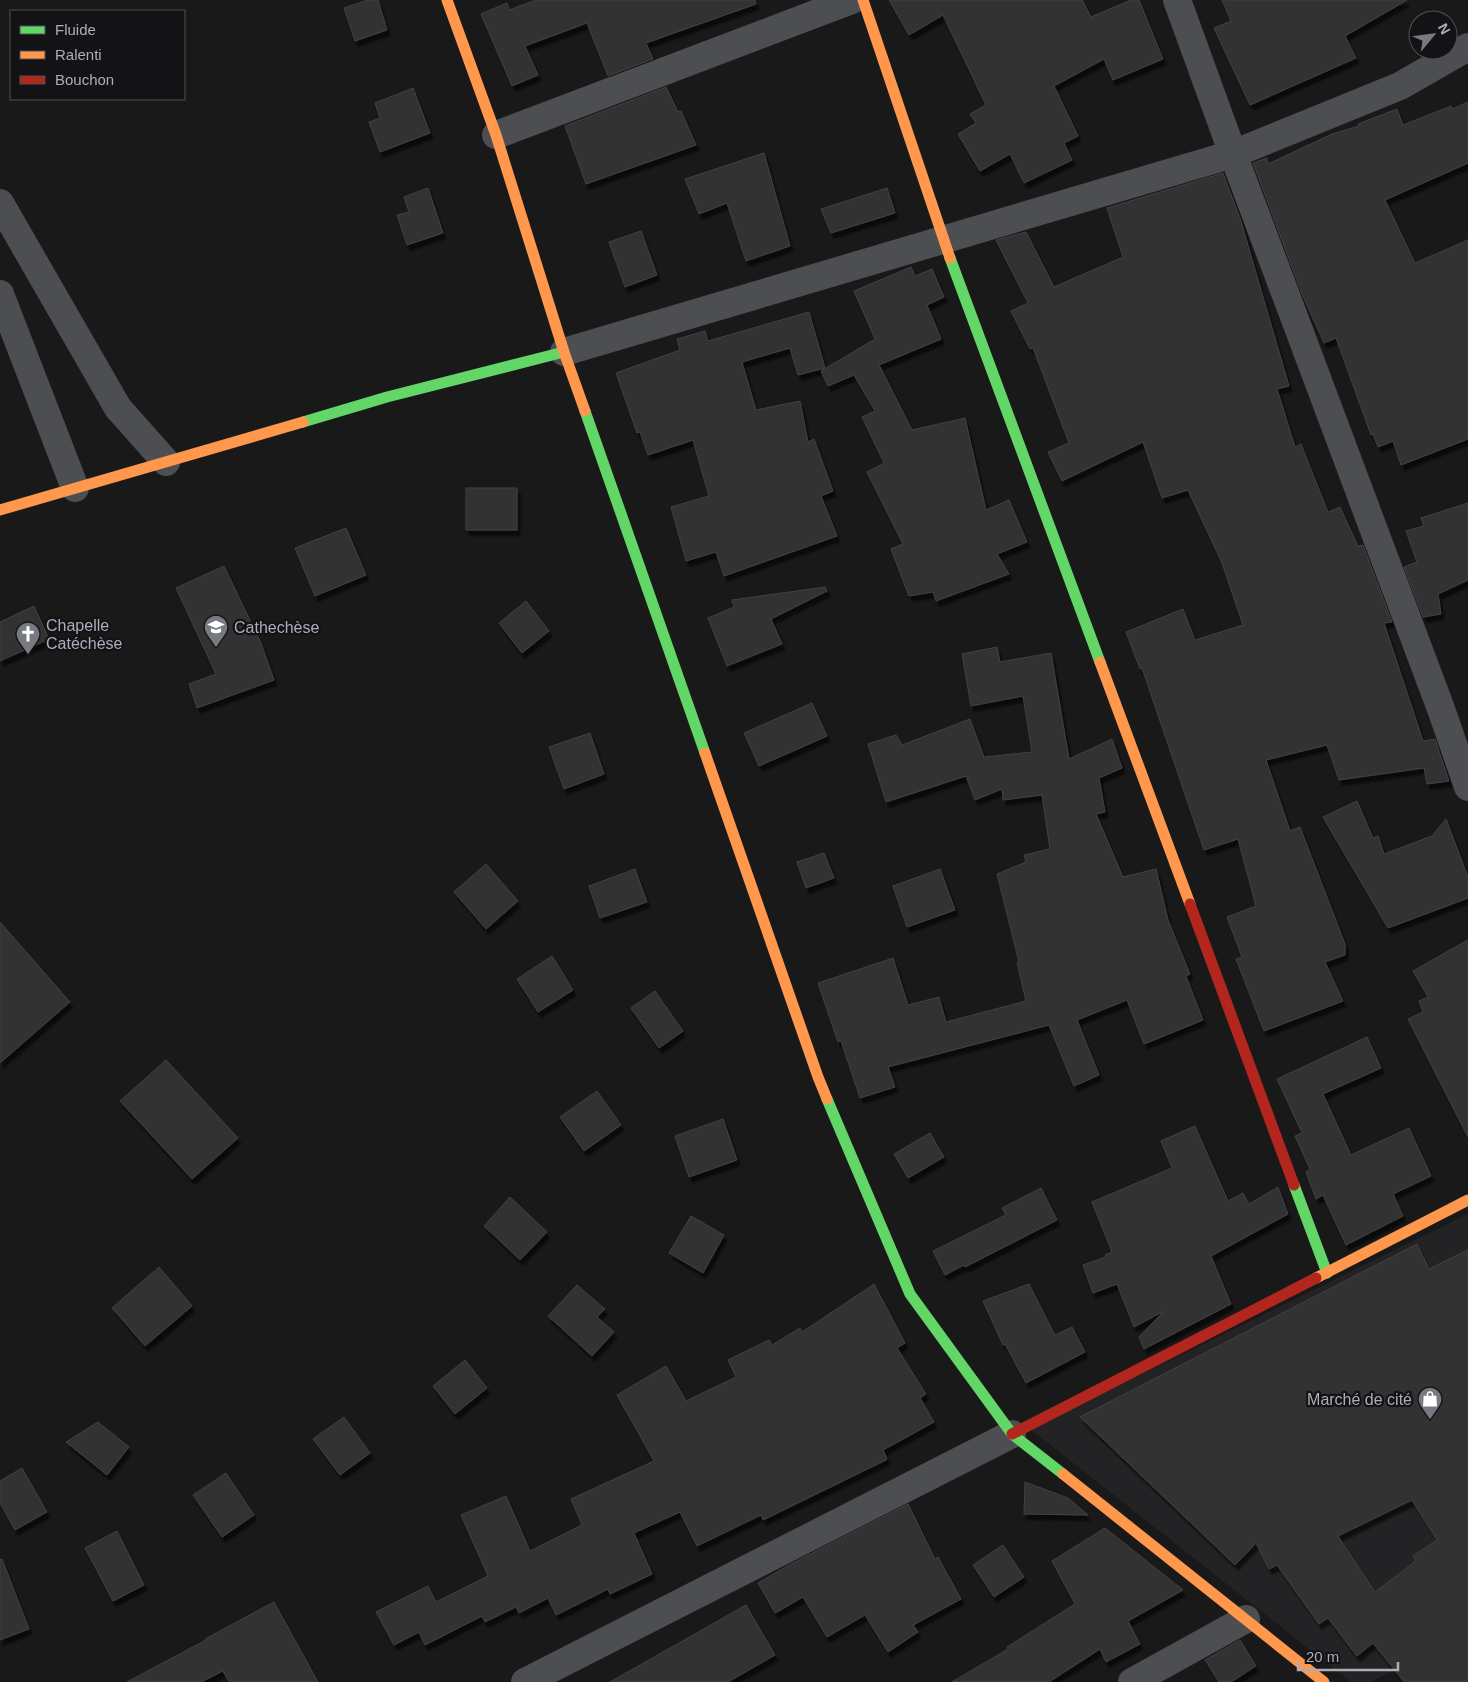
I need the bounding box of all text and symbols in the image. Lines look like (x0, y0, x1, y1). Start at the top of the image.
legend (10, 10, 185, 100)
north arrow (1408, 10, 1458, 60)
text: N (1435, 20, 1454, 37)
text: Fluide (55, 21, 96, 38)
text: Ralenti (55, 46, 102, 63)
text: Bouchon (55, 71, 114, 88)
school or university icon: Cathechèse (203, 614, 229, 648)
place label: Chapelle Catéchèse (46, 617, 123, 652)
place label: Cathechèse (234, 619, 319, 636)
church icon: Chapelle Catéchèse (15, 621, 41, 655)
shop icon: Marché de cité (1417, 1386, 1443, 1420)
place label: Marché de cité (1307, 1391, 1412, 1408)
scale bar (1298, 1640, 1398, 1672)
text: 20 m (1306, 1648, 1339, 1665)

